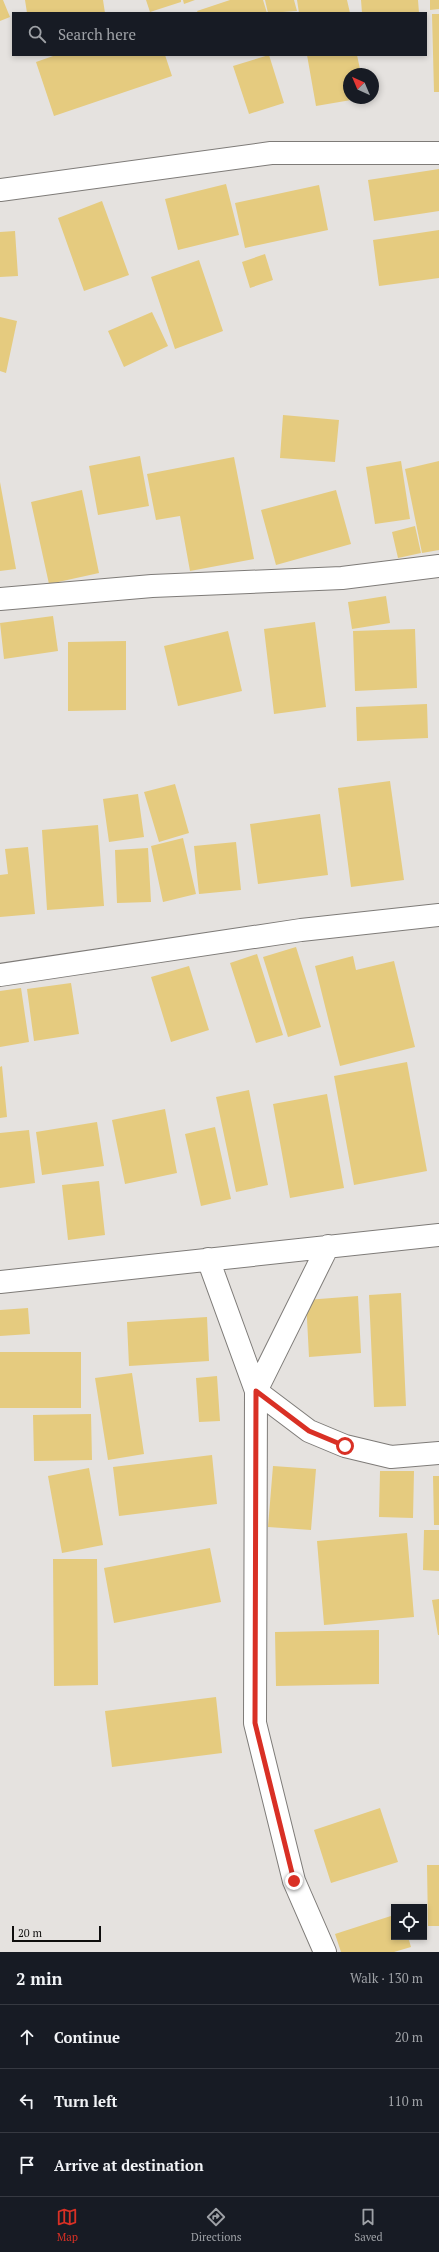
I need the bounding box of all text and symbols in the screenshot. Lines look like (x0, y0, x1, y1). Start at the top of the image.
search box (12, 12, 427, 56)
icon: search (26, 23, 48, 45)
text: Search here (58, 24, 136, 44)
north arrow (343, 68, 379, 104)
route start (336, 1437, 354, 1455)
route end (285, 1872, 303, 1890)
map controls (391, 1904, 427, 1940)
button: locate (391, 1904, 427, 1940)
scale bar (12, 1924, 101, 1943)
text: 20 m (18, 1926, 42, 1940)
text: 2 min (16, 1967, 63, 1990)
text: Walk · 130 m (350, 1969, 423, 1987)
icon: ahead (16, 2026, 38, 2048)
text: Continue (54, 2027, 120, 2047)
text: 20 m (395, 2028, 423, 2046)
icon: left (16, 2090, 38, 2112)
text: Turn left (54, 2091, 118, 2111)
text: 110 m (388, 2092, 423, 2110)
icon: arrive (16, 2154, 38, 2176)
text: Arrive at destination (54, 2155, 204, 2175)
tab: Map (56, 2206, 78, 2244)
tab: Directions (191, 2206, 242, 2244)
tab: Saved (354, 2206, 383, 2244)

